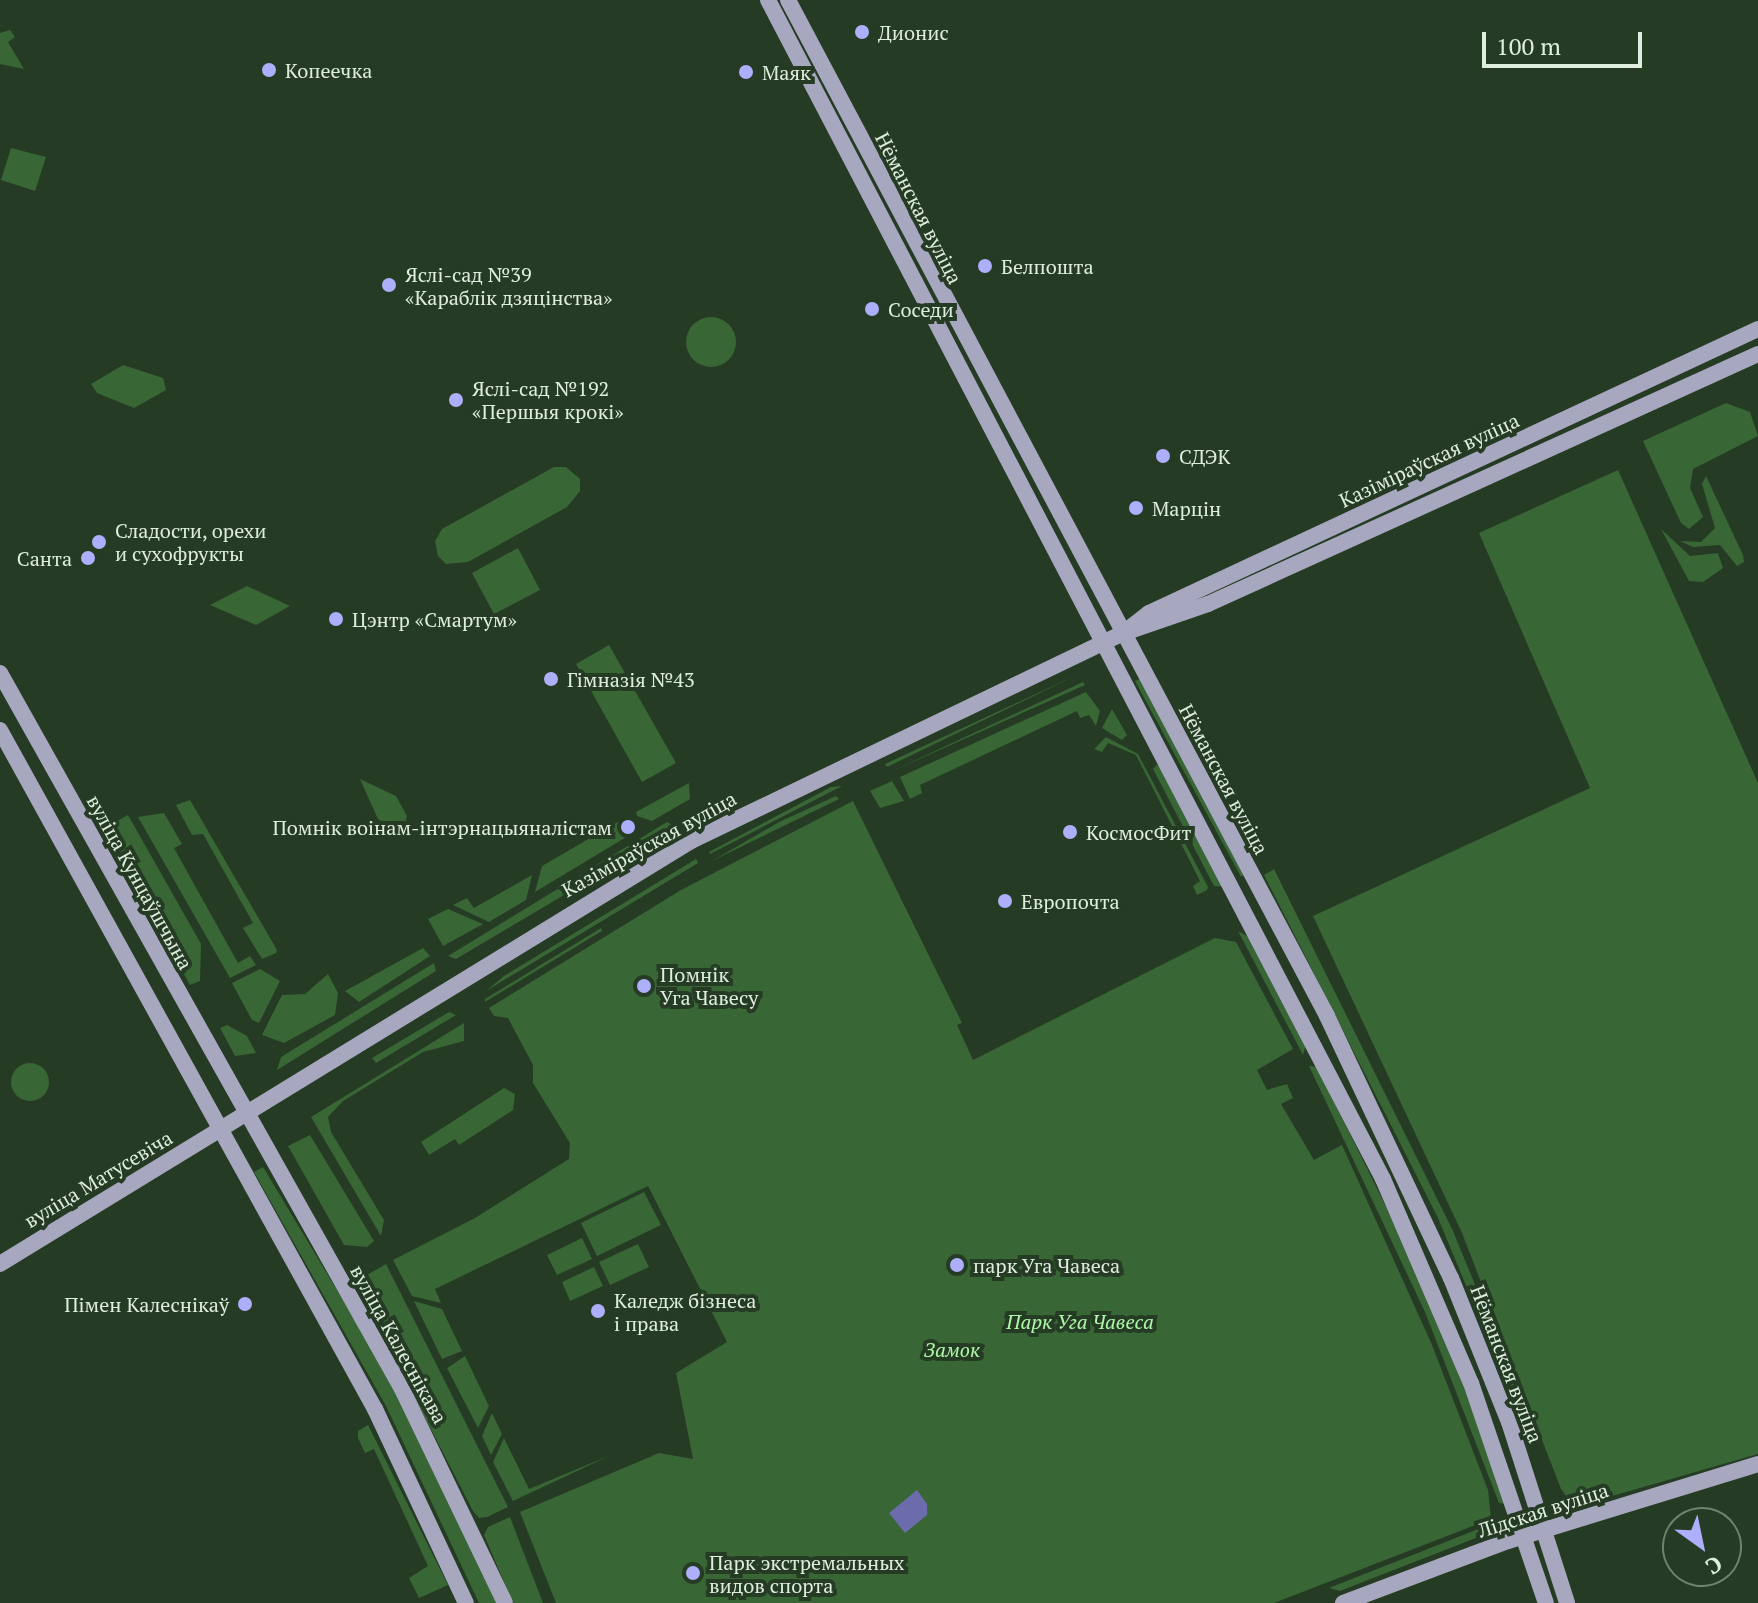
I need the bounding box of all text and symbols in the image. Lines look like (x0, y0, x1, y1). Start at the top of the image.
scale bar (1486, 16, 1646, 66)
place label: Дионис (878, 20, 949, 44)
marker: Дионис (853, 23, 871, 41)
text: 100 m (1496, 30, 1561, 62)
place label: Копеечка (285, 58, 372, 82)
place label: Маяк (762, 60, 811, 84)
marker: Копеечка (260, 61, 278, 79)
marker: Маяк (737, 63, 755, 81)
street label: Нёманская вуліца (870, 128, 968, 288)
place label: Белпошта (1001, 254, 1093, 278)
marker: Белпошта (976, 257, 994, 275)
place label: Яслі-сад №39 «Караблік дзяцінства» (405, 262, 613, 309)
marker: Яслі-сад №39 «Караблік дзяцінства» (380, 276, 398, 294)
place label: Соседи (888, 297, 954, 321)
marker: Соседи (863, 300, 881, 318)
place label: Яслі-сад №192 «Першыя крокі» (472, 376, 624, 423)
marker: Яслі-сад №192 «Першыя крокі» (447, 391, 465, 409)
street label: Казіміраўская вуліца (1335, 408, 1523, 512)
place label: СДЭК (1179, 444, 1230, 468)
marker: СДЭК (1154, 447, 1172, 465)
place label: Марцін (1152, 496, 1221, 520)
marker: Марцін (1127, 499, 1145, 517)
place label: Сладости, орехи и сухофрукты (115, 518, 267, 565)
marker: Сладости, орехи и сухофрукты (90, 533, 108, 551)
place label: Санта (17, 546, 72, 570)
marker: Санта (79, 549, 97, 567)
place label: Цэнтр «Смартум» (352, 607, 517, 631)
marker: Цэнтр «Смартум» (327, 610, 345, 628)
place label: Гімназія №43 (567, 667, 695, 691)
marker: Гімназія №43 (542, 670, 560, 688)
street label: Нёманская вуліца (1174, 700, 1274, 858)
street label: Казіміраўская вуліца (558, 786, 740, 902)
street label: вуліца Кунцаўшчына (82, 791, 198, 973)
place label: Помнік воінам-інтэрнацыяналістам (272, 815, 612, 839)
marker: Помнік воінам-інтэрнацыяналістам (619, 818, 637, 836)
place label: КосмосФит (1086, 820, 1192, 844)
marker: КосмосФит (1061, 823, 1079, 841)
place label: Европочта (1021, 889, 1120, 913)
marker: Европочта (996, 892, 1014, 910)
place label: Помнік Уга Чавесу (660, 962, 758, 1009)
marker: Помнік Уга Чавесу (635, 977, 653, 995)
street label: вуліца Матусевіча (20, 1125, 176, 1233)
place label: парк Уга Чавеса (973, 1253, 1121, 1277)
marker: парк Уга Чавеса (948, 1256, 966, 1274)
street label: вуліца Калеснікава (345, 1261, 453, 1427)
street label: Нёманская вуліца (1466, 1282, 1548, 1446)
place label: Каледж бізнеса і права (614, 1288, 756, 1335)
place label: Пімен Калеснікаў (64, 1292, 229, 1316)
marker: Пімен Калеснікаў (236, 1295, 254, 1313)
marker: Каледж бізнеса і права (589, 1302, 607, 1320)
park label: Парк Уга Чавеса (1006, 1309, 1154, 1333)
park label: Замок (924, 1337, 980, 1361)
street label: Лідская вуліца (1475, 1478, 1611, 1542)
north arrow (1662, 1507, 1742, 1587)
place label: Парк экстремальных видов спорта (709, 1550, 904, 1597)
text: С (1700, 1550, 1728, 1582)
marker: Парк экстремальных видов спорта (684, 1564, 702, 1582)

